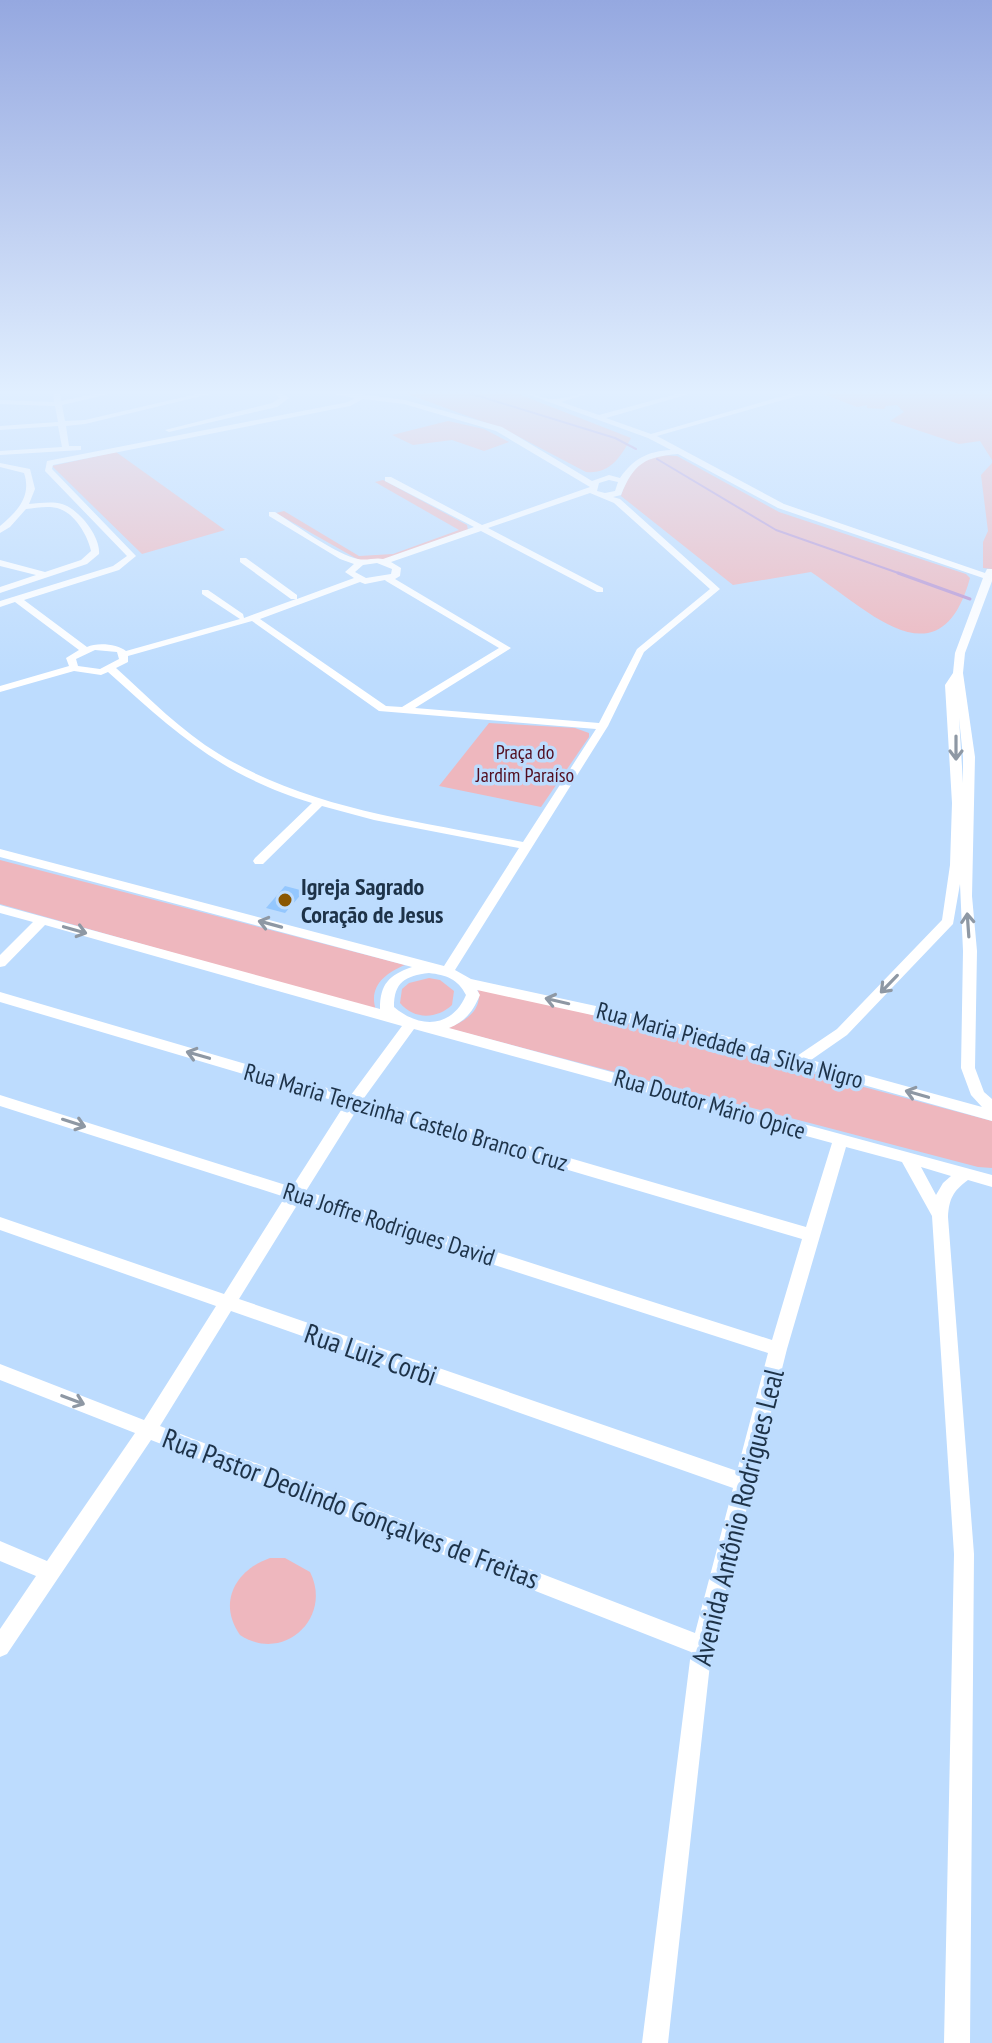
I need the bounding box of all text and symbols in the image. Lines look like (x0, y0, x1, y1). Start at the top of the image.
one-way arrow (948, 734, 963, 761)
park label: Praça do Jardim Paraíso (475, 739, 574, 788)
place label: Igreja Sagrado Coração de Jesus (301, 871, 443, 930)
marker: Igreja Sagrado Coração de Jesus (276, 891, 294, 909)
one-way arrow (960, 912, 975, 939)
one-way arrow (257, 916, 283, 931)
one-way arrow (62, 923, 88, 938)
one-way arrow (879, 974, 898, 994)
one-way arrow (545, 993, 570, 1008)
street label: Rua Maria Piedade da Silva Nigro (593, 994, 867, 1096)
one-way arrow (186, 1047, 212, 1062)
street label: Rua Maria Terezinha Castelo Branco Cruz (241, 1056, 571, 1178)
street label: Rua Doutor Mário Opice (611, 1062, 809, 1146)
one-way arrow (904, 1086, 930, 1101)
one-way arrow (62, 1117, 87, 1132)
street label: Rua Joffre Rodrigues David (279, 1175, 499, 1273)
street label: Rua Luiz Corbi (300, 1314, 442, 1394)
street label: Avenida Antônio Rodrigues Leal (682, 1364, 792, 1669)
one-way arrow (60, 1394, 85, 1408)
street label: Rua Pastor Deolindo Gonçalves de Freitas (158, 1419, 544, 1597)

